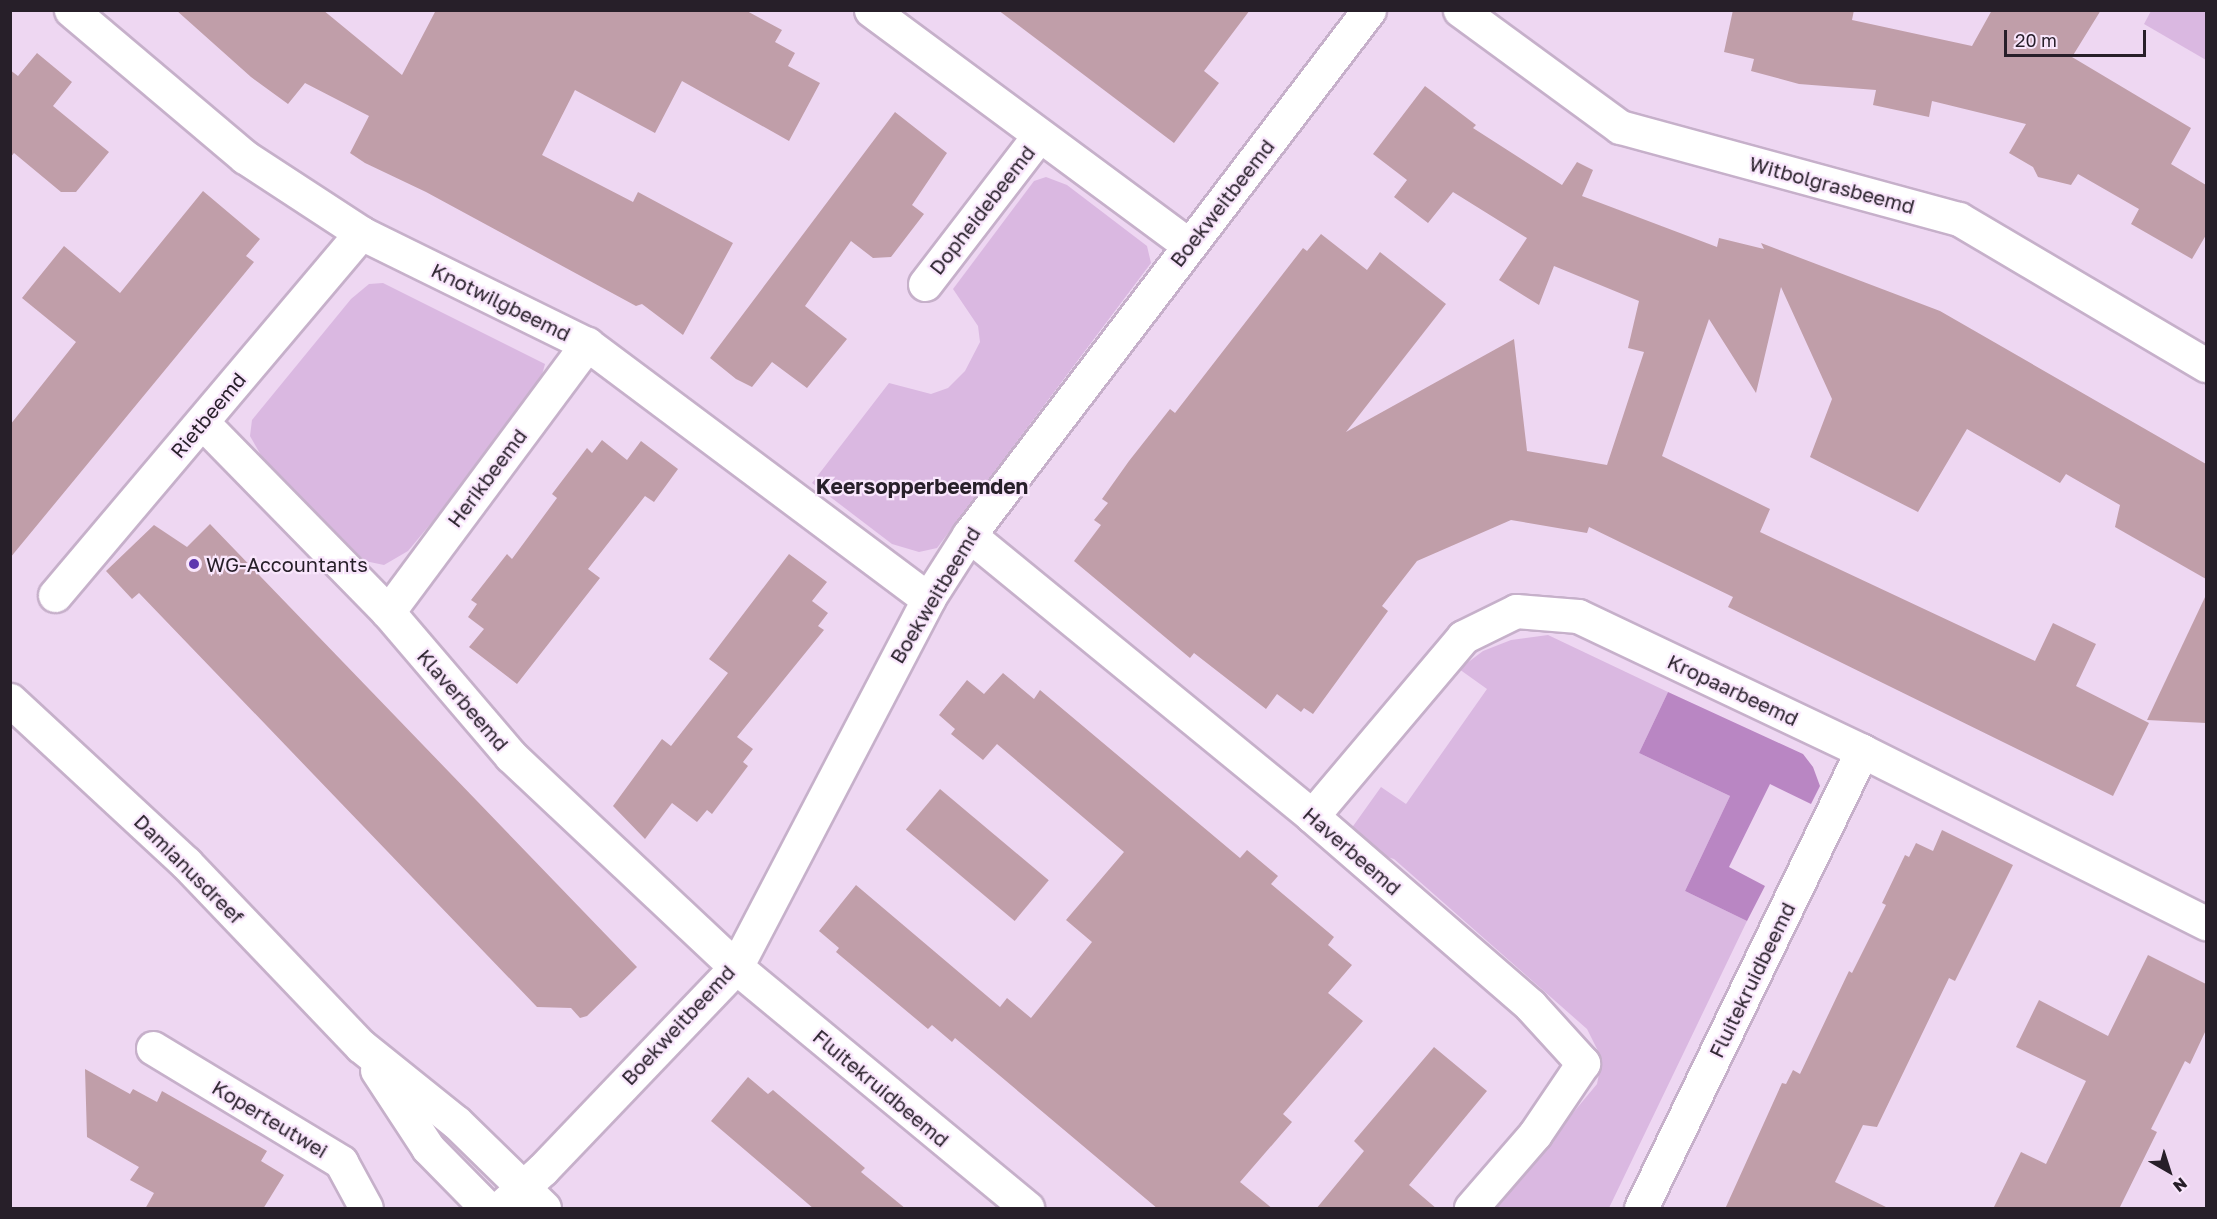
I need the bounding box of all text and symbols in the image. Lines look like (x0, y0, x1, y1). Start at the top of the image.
scale bar (2007, 18, 2150, 56)
text: 20 m (2015, 29, 2057, 51)
street label: Boekweitbeemd (1165, 135, 1279, 271)
street label: Dopheidebeemd (924, 141, 1040, 279)
street label: Witbolgrasbeemd (1747, 151, 1917, 219)
street label: Knotwilgbeemd (427, 258, 575, 346)
street label: Rietbeemd (165, 367, 251, 463)
street label: Herikbeemd (442, 424, 532, 532)
district label: Keersopperbeemden (816, 473, 1028, 499)
street label: Boekweitbeemd (885, 522, 985, 668)
place label: WG-Accountants (206, 552, 368, 576)
marker: WG-Accountants (187, 557, 201, 571)
street label: Klaverbeemd (412, 644, 514, 756)
street label: Kropaarbeemd (1664, 649, 1802, 731)
street label: Haverbeemd (1298, 802, 1406, 900)
street label: Damianusdreef (129, 809, 249, 929)
street label: Fluitekruidbeemd (1704, 898, 1800, 1062)
street label: Boekweitbeemd (616, 960, 740, 1090)
street label: Fluitekruidbeemd (808, 1024, 954, 1152)
street label: Koperteutwei (208, 1075, 332, 1163)
north arrow (2139, 1141, 2199, 1201)
text: N (2169, 1173, 2191, 1197)

